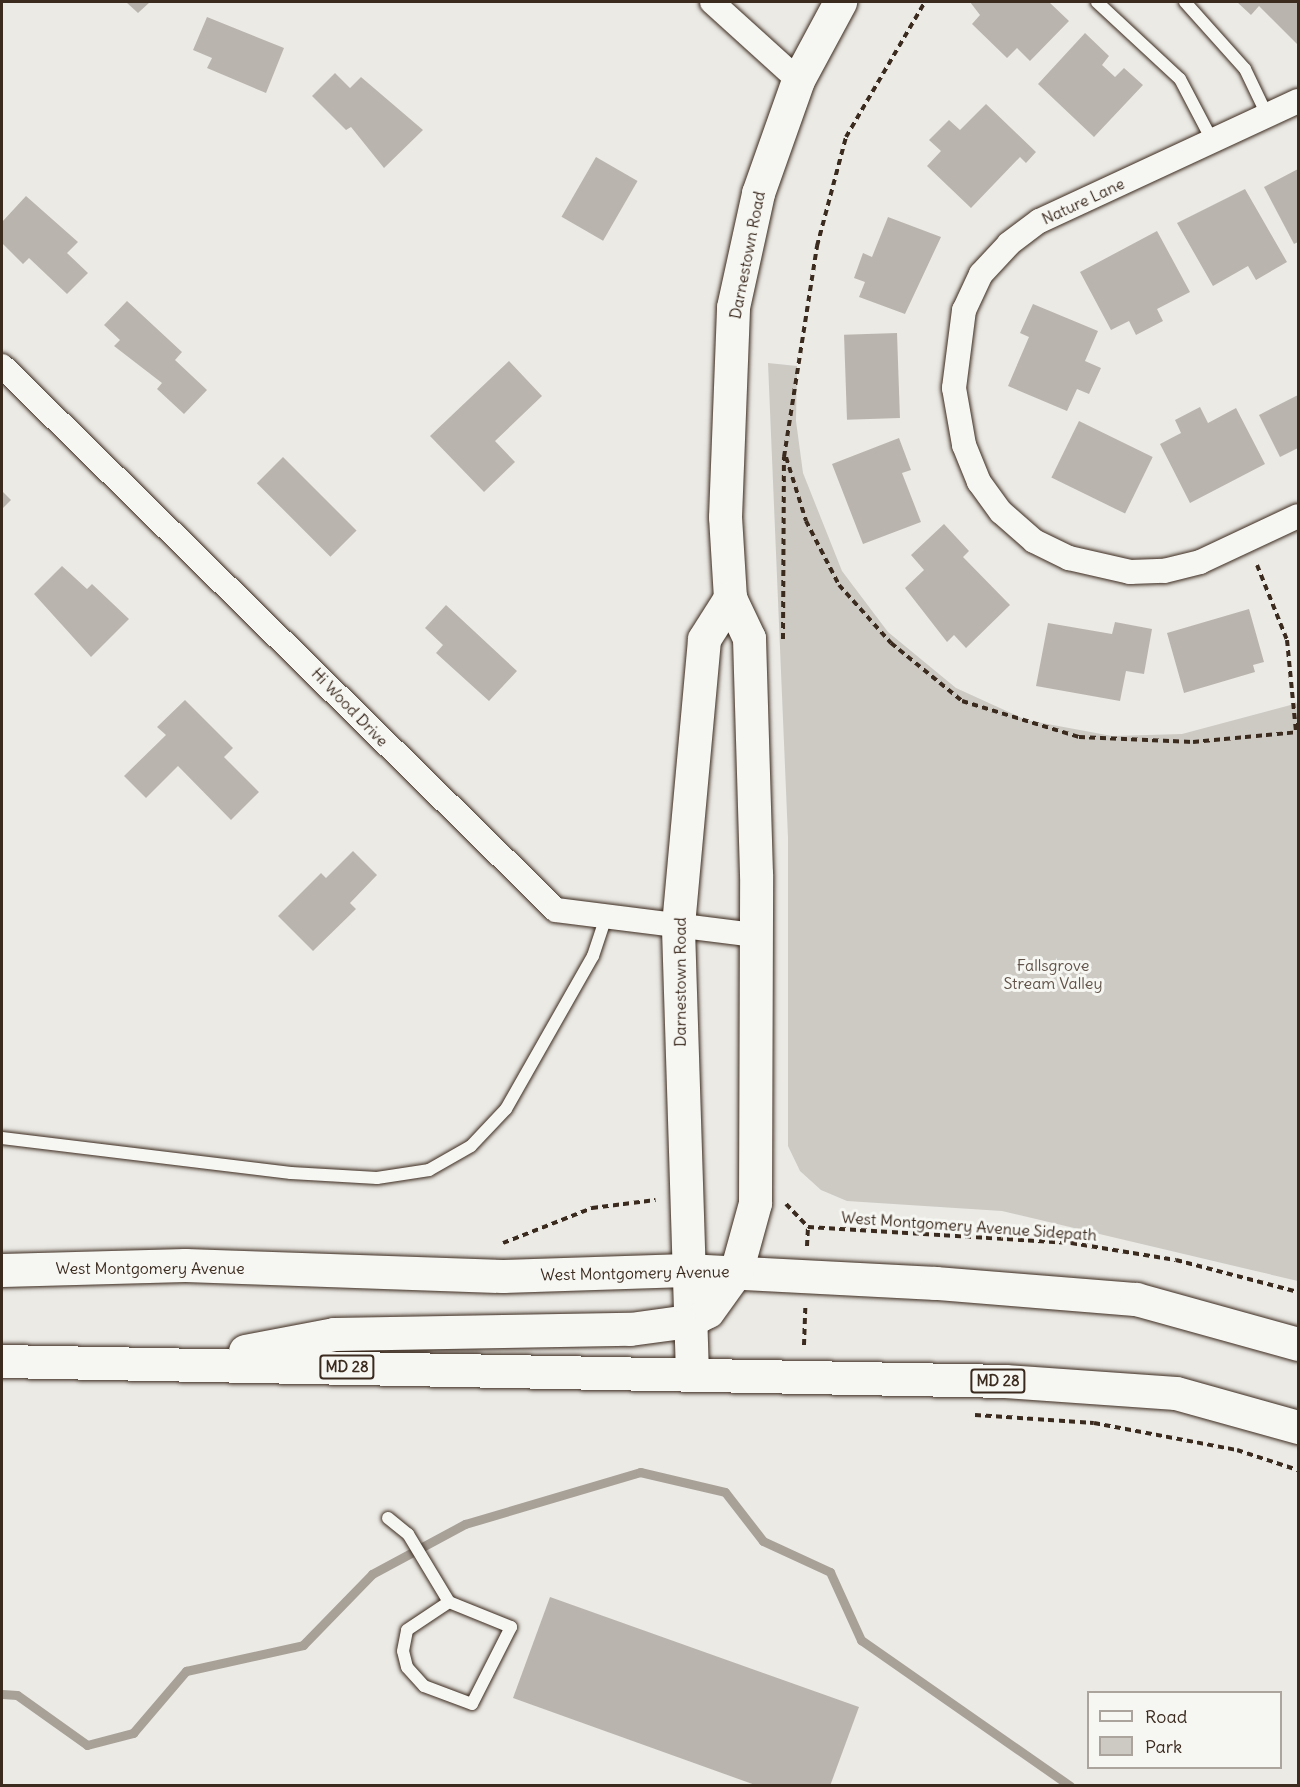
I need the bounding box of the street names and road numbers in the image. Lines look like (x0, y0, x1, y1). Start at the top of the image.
street label: Nature Lane (1039, 174, 1127, 228)
street label: Darnestown Road (725, 189, 769, 321)
street label: Hi Wood Drive (308, 664, 392, 750)
street label: Darnestown Road (670, 917, 690, 1047)
street label: West Montgomery Avenue Sidepath (841, 1207, 1097, 1245)
street label: West Montgomery Avenue (55, 1258, 245, 1278)
street label: West Montgomery Avenue (540, 1262, 730, 1284)
road number: MD 28 (318, 1355, 376, 1379)
road number: MD 28 (970, 1369, 1026, 1393)

